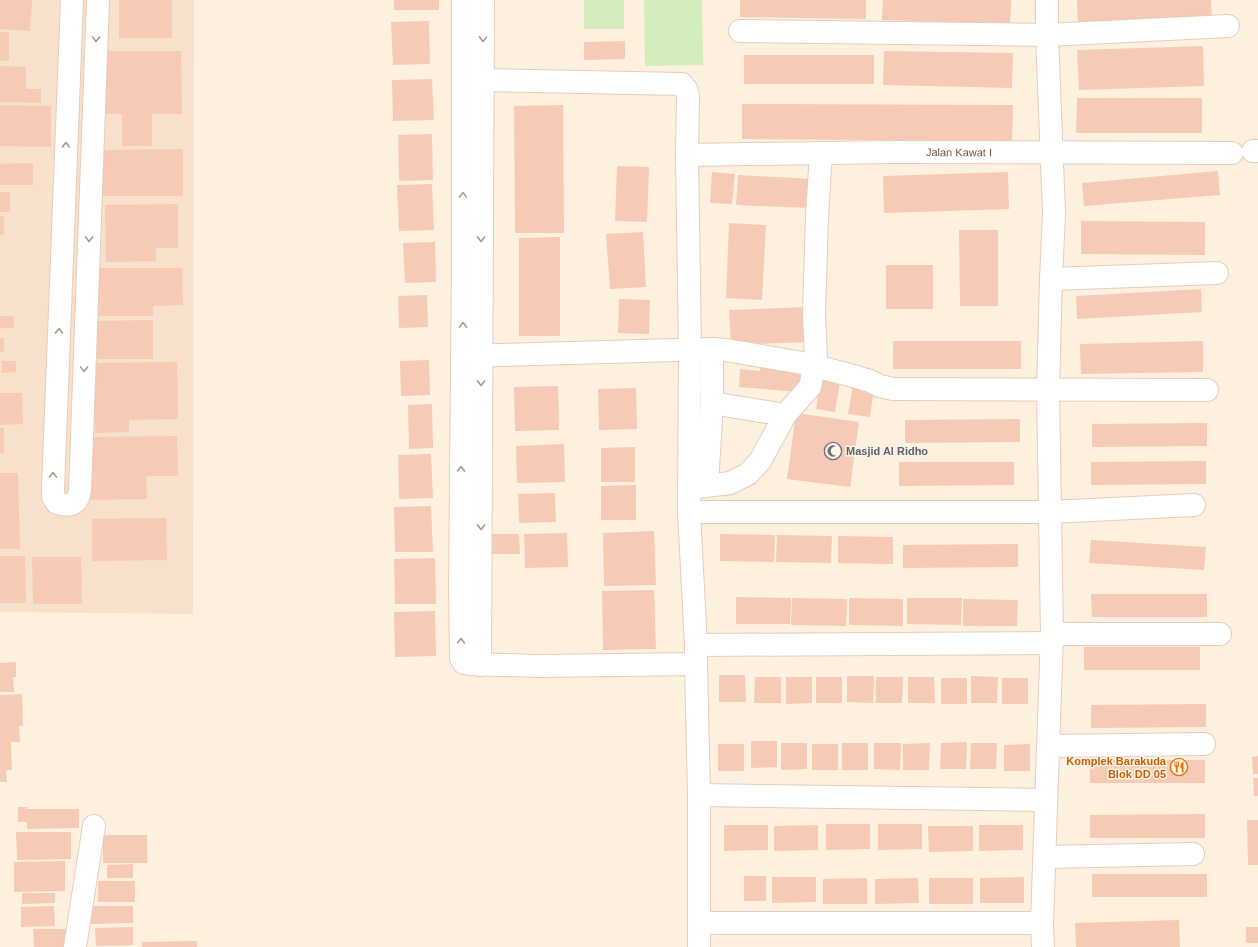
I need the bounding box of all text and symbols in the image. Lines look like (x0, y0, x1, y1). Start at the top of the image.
one-way arrow (92, 36, 101, 42)
one-way arrow (479, 36, 487, 42)
one-way arrow (62, 142, 71, 148)
street label: Jalan Kawat I (926, 146, 992, 158)
one-way arrow (459, 192, 467, 198)
one-way arrow (85, 236, 93, 242)
one-way arrow (477, 236, 485, 242)
one-way arrow (459, 322, 467, 328)
one-way arrow (55, 328, 63, 334)
one-way arrow (80, 366, 89, 372)
one-way arrow (477, 380, 485, 386)
mosque icon: Masjid Al Ridho (823, 441, 843, 461)
place label: Masjid Al Ridho (846, 445, 928, 457)
one-way arrow (457, 466, 465, 472)
one-way arrow (49, 472, 57, 478)
one-way arrow (476, 524, 485, 530)
one-way arrow (457, 638, 465, 644)
place label: Komplek Barakuda Blok DD 05 (1066, 755, 1167, 780)
restaurant icon: Komplek Barakuda Blok DD 05 (1169, 757, 1189, 777)

